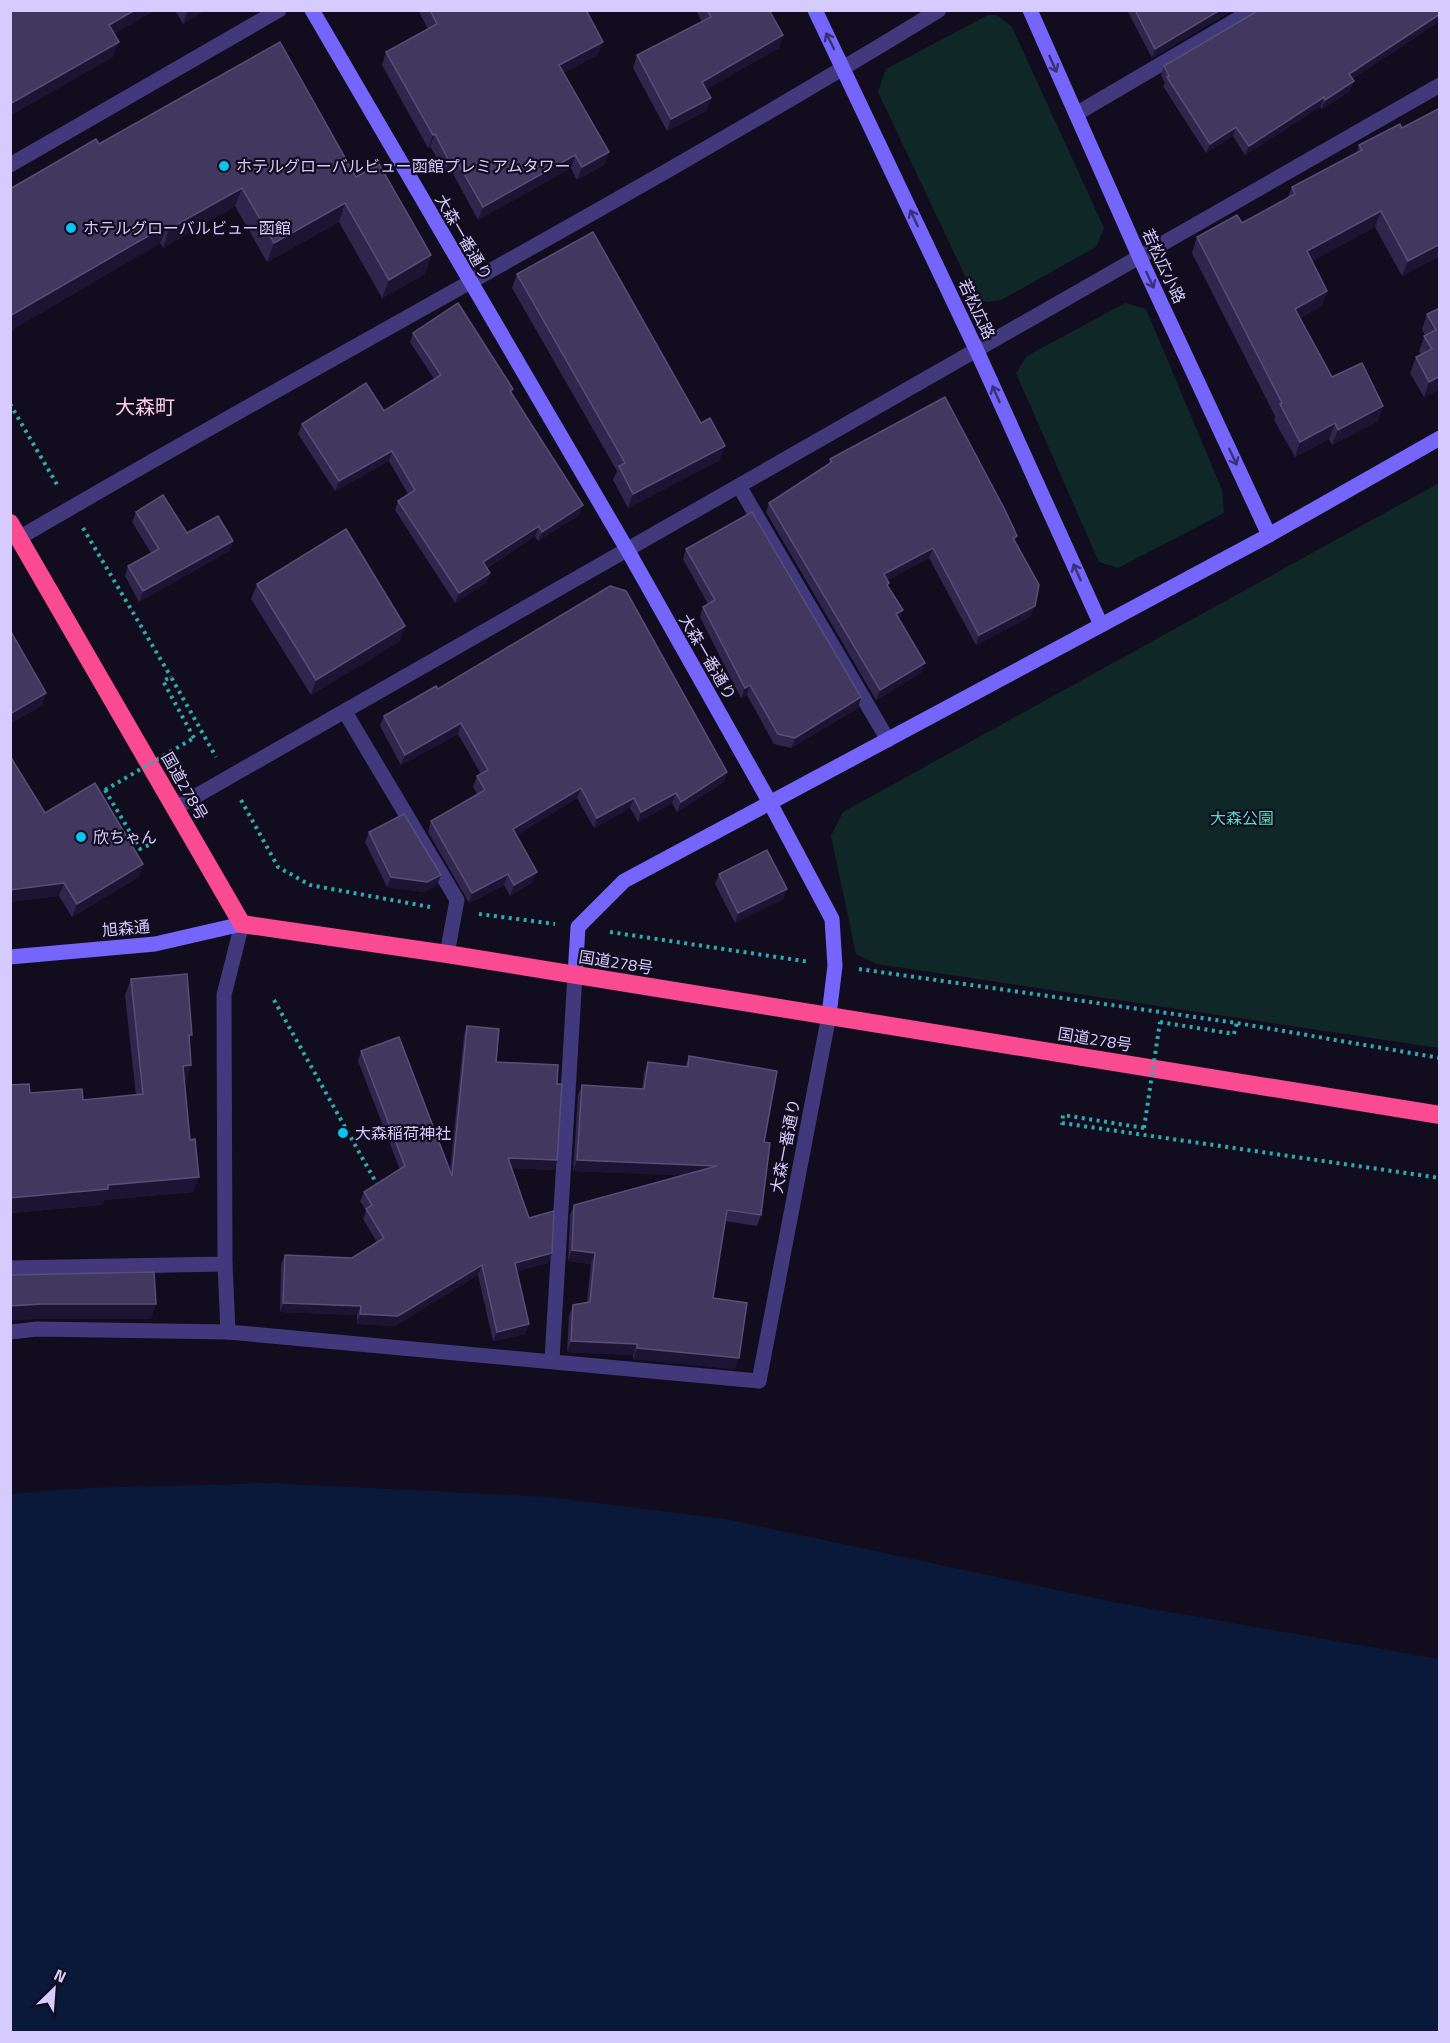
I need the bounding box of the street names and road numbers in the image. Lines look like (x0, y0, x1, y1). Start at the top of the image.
street label: 大森一番通り (430, 189, 498, 285)
street label: 若松広小路 (1136, 225, 1192, 307)
street label: 若松広路 (953, 275, 1001, 343)
street label: 大森一番通り (674, 609, 742, 705)
street label: 国道278号 (156, 748, 214, 824)
street label: 旭森通 (101, 914, 151, 942)
street label: 国道278号 (577, 944, 655, 980)
street label: 国道278号 (1056, 1021, 1134, 1057)
street label: 大森一番通り (764, 1097, 806, 1195)

